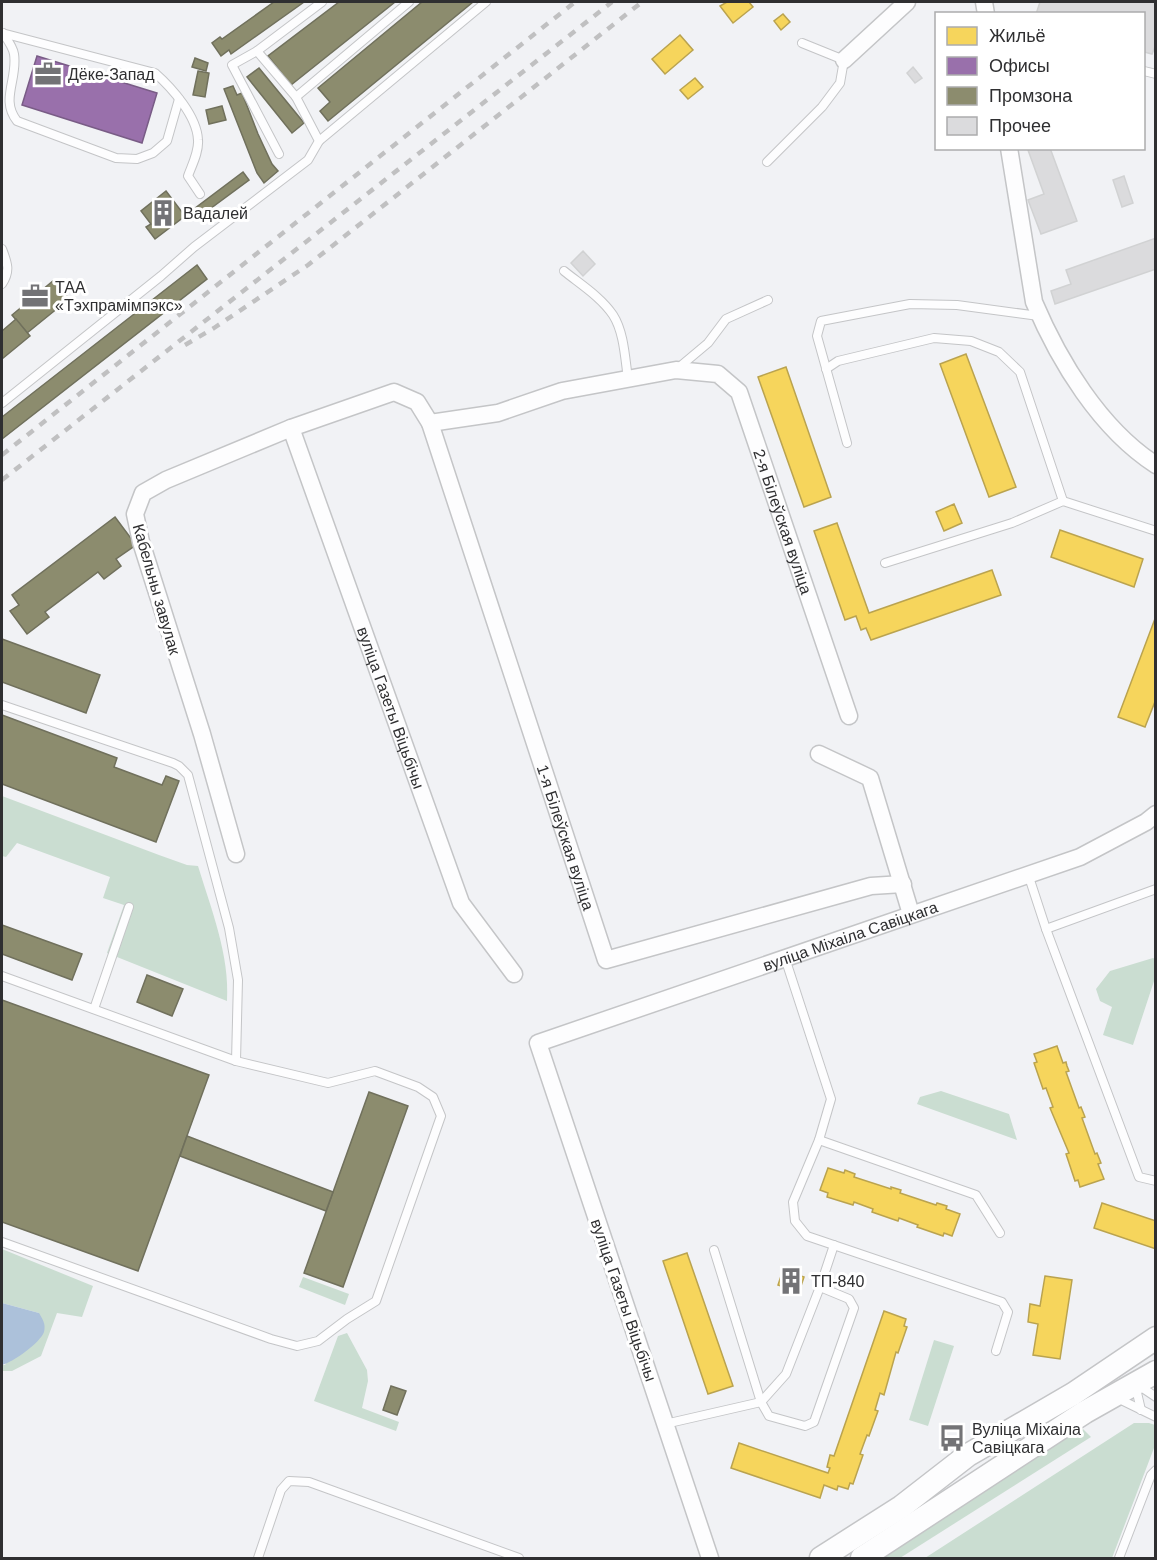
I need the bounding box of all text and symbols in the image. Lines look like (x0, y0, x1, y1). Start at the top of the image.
legend (935, 12, 1145, 150)
text: Жильё (989, 26, 1046, 46)
text: Офисы (989, 56, 1050, 76)
office icon: Дёке-Запад (33, 59, 63, 89)
place label: Дёке-Запад (68, 66, 155, 83)
text: Промзона (989, 86, 1073, 106)
text: Прочее (989, 116, 1051, 136)
building icon: Вадалей (148, 198, 178, 228)
place label: Вадалей (183, 205, 248, 222)
place label: ТАА «Тэхпрамімпэкс» (55, 279, 183, 314)
office icon: ТАА «Тэхпрамімпэкс» (20, 281, 50, 311)
street label: 2-я Білеўская вуліца (750, 447, 815, 596)
street label: Кабельны завулак (130, 522, 184, 657)
street label: вуліца Газеты Віцьбічы (354, 624, 427, 791)
street label: 1-я Білеўская вуліца (534, 763, 597, 912)
street label: вуліца Міхаіла Савіцкага (761, 898, 940, 974)
street label: вуліца Газеты Віцьбічы (588, 1217, 659, 1384)
building icon: ТП-840 (776, 1266, 806, 1296)
place label: ТП-840 (811, 1273, 864, 1290)
place label: Вуліца Міхаіла Савіцкага (972, 1421, 1081, 1456)
bus stop icon: Вуліца Міхаіла Савіцкага (937, 1423, 967, 1453)

